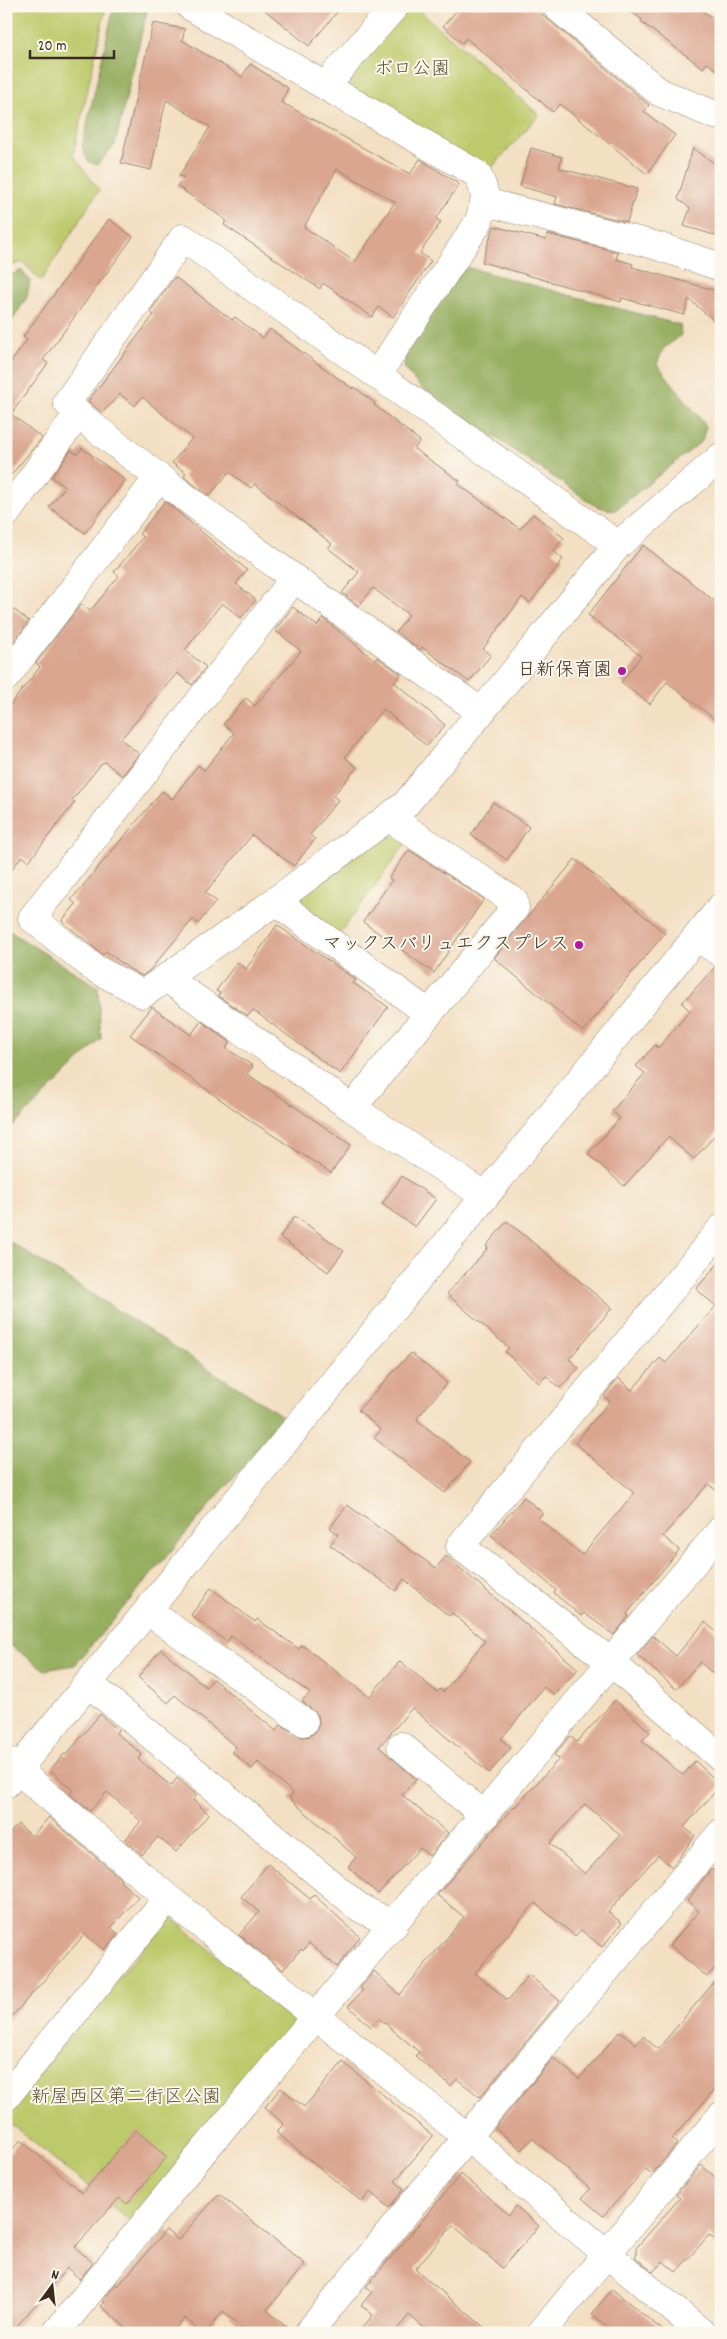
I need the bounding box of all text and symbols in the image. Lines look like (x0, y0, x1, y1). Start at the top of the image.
scale bar (30, 28, 114, 60)
text: 20 m (38, 36, 66, 58)
park label: ボロ公園 (374, 57, 450, 84)
place label: 日新保育園 (517, 658, 612, 685)
marker: 日新保育園 (616, 665, 628, 677)
place label: マックスバリュエクスプレス (323, 932, 569, 959)
marker: マックスバリュエクスプレス (573, 939, 585, 951)
park label: 新屋西区第二街区公園 (31, 2085, 221, 2112)
north arrow (28, 2262, 78, 2312)
text: N (49, 2265, 61, 2286)

